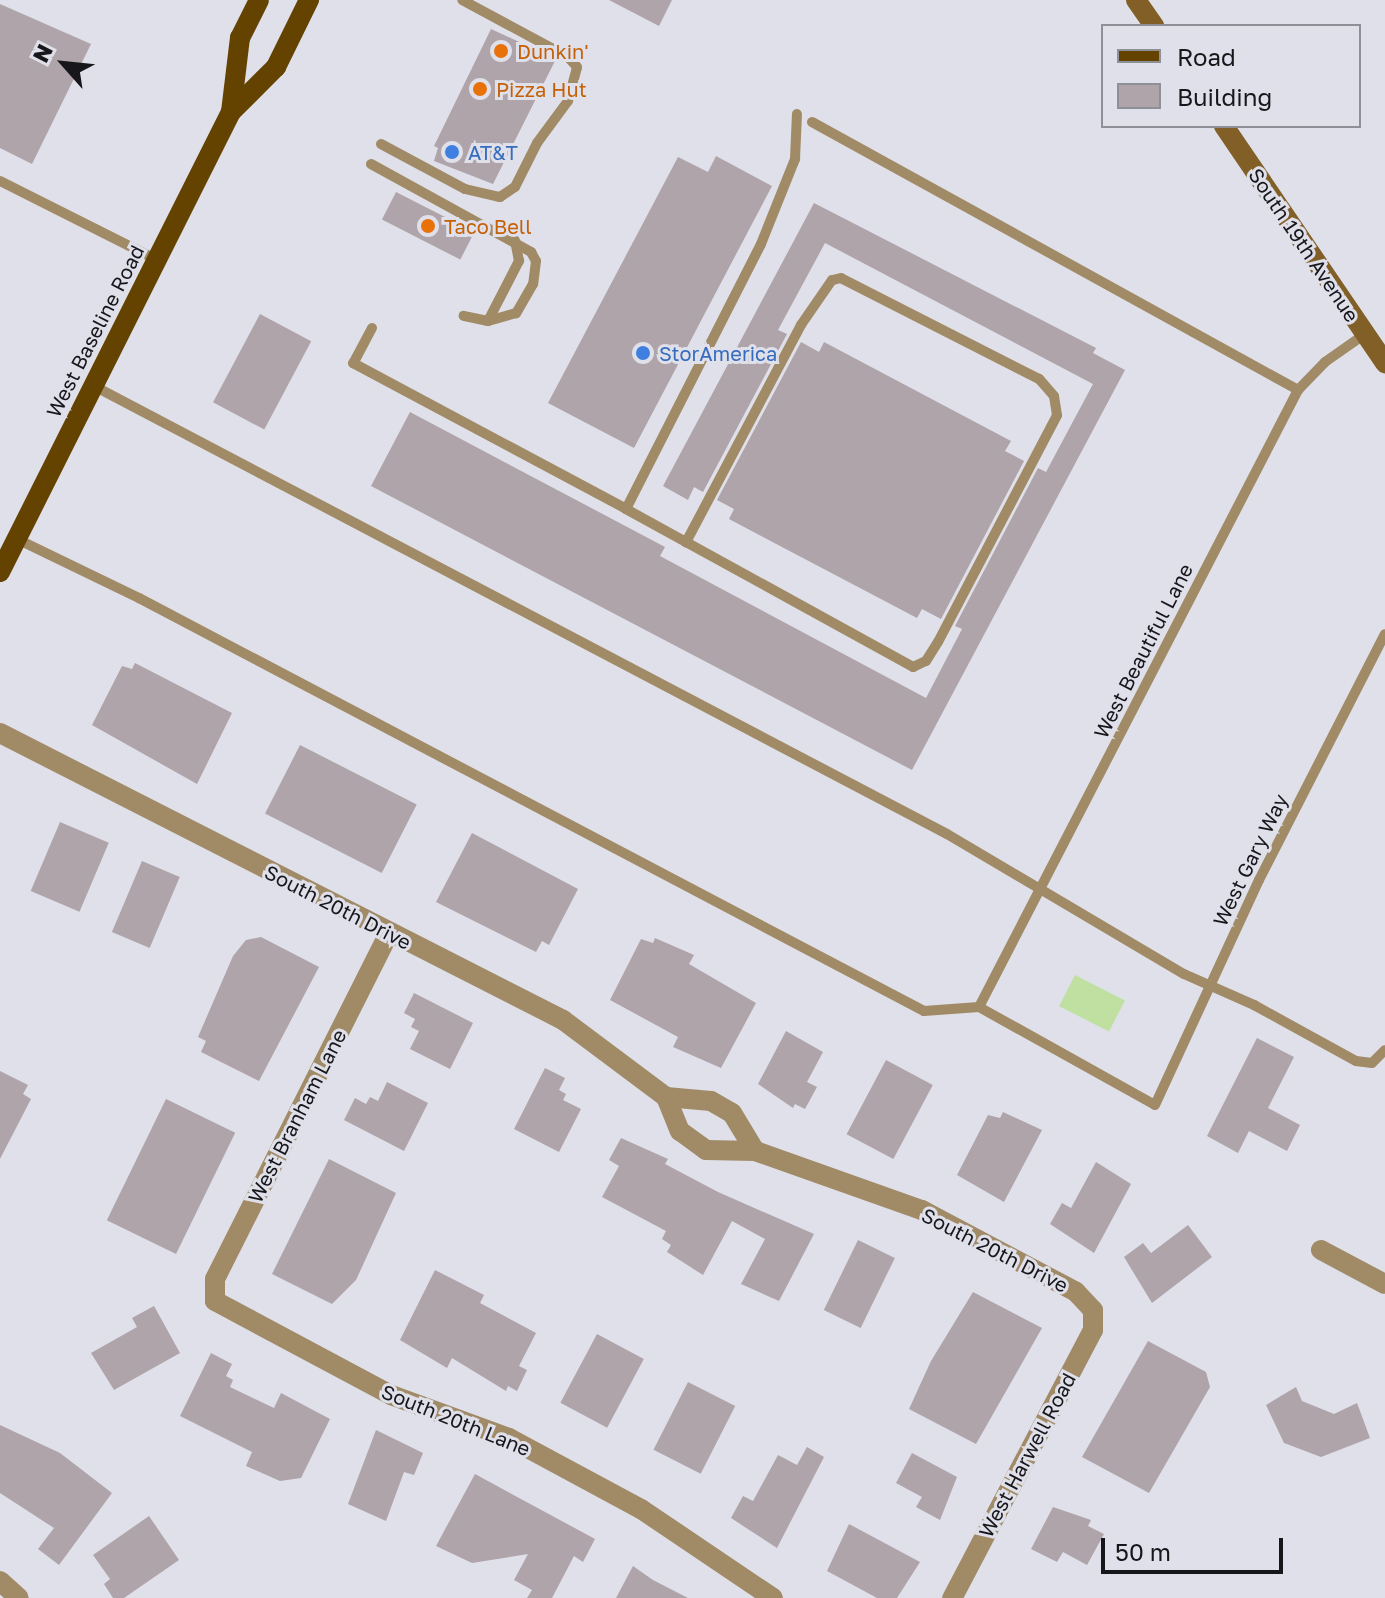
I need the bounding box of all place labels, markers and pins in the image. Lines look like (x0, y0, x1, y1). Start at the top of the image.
place label: Dunkin' (517, 39, 589, 63)
marker: Dunkin' (492, 42, 510, 60)
place label: Pizza Hut (496, 77, 587, 101)
marker: Pizza Hut (471, 80, 489, 98)
place label: AT&T (468, 140, 518, 164)
marker: AT&T (443, 143, 461, 161)
place label: Taco Bell (444, 214, 532, 238)
marker: Taco Bell (419, 217, 437, 235)
place label: StorAmerica (659, 341, 777, 365)
marker: StorAmerica (634, 344, 652, 362)

